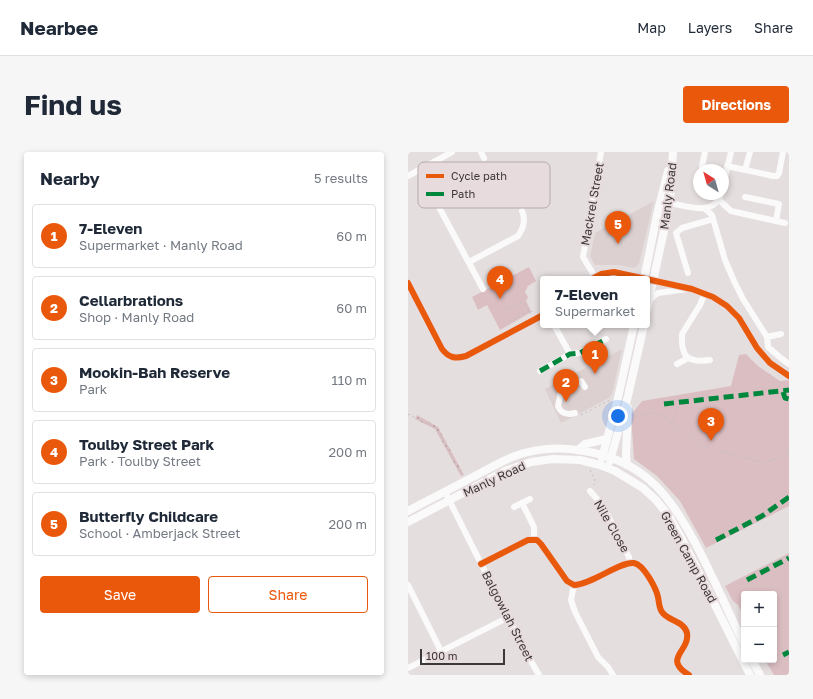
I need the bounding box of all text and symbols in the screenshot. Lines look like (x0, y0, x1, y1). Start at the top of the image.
text: Nearbee (20, 16, 98, 39)
text: Map (637, 19, 666, 36)
text: Layers (688, 19, 732, 36)
text: Share (754, 19, 793, 36)
button: Directions (683, 86, 789, 123)
text: Find us (24, 88, 122, 121)
street label: Mackrel Street (577, 161, 607, 247)
legend (418, 162, 550, 208)
street label: Manly Road (656, 162, 680, 230)
north arrow (693, 164, 729, 200)
text: Nearby (40, 168, 100, 189)
text: Cycle path (451, 169, 507, 182)
text: 5 results (314, 170, 368, 186)
text: Path (451, 187, 475, 200)
pin: 5 (605, 211, 631, 244)
text: 7-Eleven (79, 219, 142, 237)
text: 1 (51, 228, 57, 244)
text: 60 m (336, 228, 367, 244)
text: Supermarket · Manly Road (79, 237, 243, 253)
pin: 4 (487, 266, 513, 299)
popup (540, 276, 650, 328)
text: 7-Eleven (555, 285, 618, 303)
text: Cellarbrations (79, 291, 183, 309)
text: 2 (50, 300, 58, 316)
text: 60 m (336, 300, 367, 316)
text: Supermarket (555, 303, 635, 319)
text: Shop · Manly Road (79, 309, 194, 325)
pin: 1 (582, 341, 608, 374)
text: Mookin-Bah Reserve (79, 363, 230, 381)
pin: 2 (553, 369, 579, 402)
text: 3 (50, 372, 58, 388)
text: 110 m (332, 372, 367, 388)
text: Park (79, 381, 107, 397)
your location (608, 406, 628, 426)
pin: 3 (698, 408, 724, 441)
text: Toulby Street Park (79, 435, 214, 453)
text: 4 (50, 444, 58, 460)
text: 200 m (329, 444, 367, 460)
text: Park · Toulby Street (79, 453, 201, 469)
street label: Manly Road (460, 458, 528, 500)
street label: Nile Close (591, 497, 633, 555)
text: Butterfly Childcare (79, 507, 218, 525)
street label: Green Camp Road (658, 508, 720, 606)
text: 5 (50, 516, 58, 532)
text: 200 m (329, 516, 367, 532)
text: School · Amberjack Street (79, 525, 240, 541)
street label: Balgowlah Street (479, 568, 537, 664)
button: Save (40, 576, 200, 613)
button: Share (208, 576, 368, 613)
map controls (741, 591, 777, 663)
button: + (741, 591, 777, 627)
button: − (741, 627, 777, 663)
scale bar (420, 647, 505, 666)
text: 100 m (426, 649, 457, 662)

